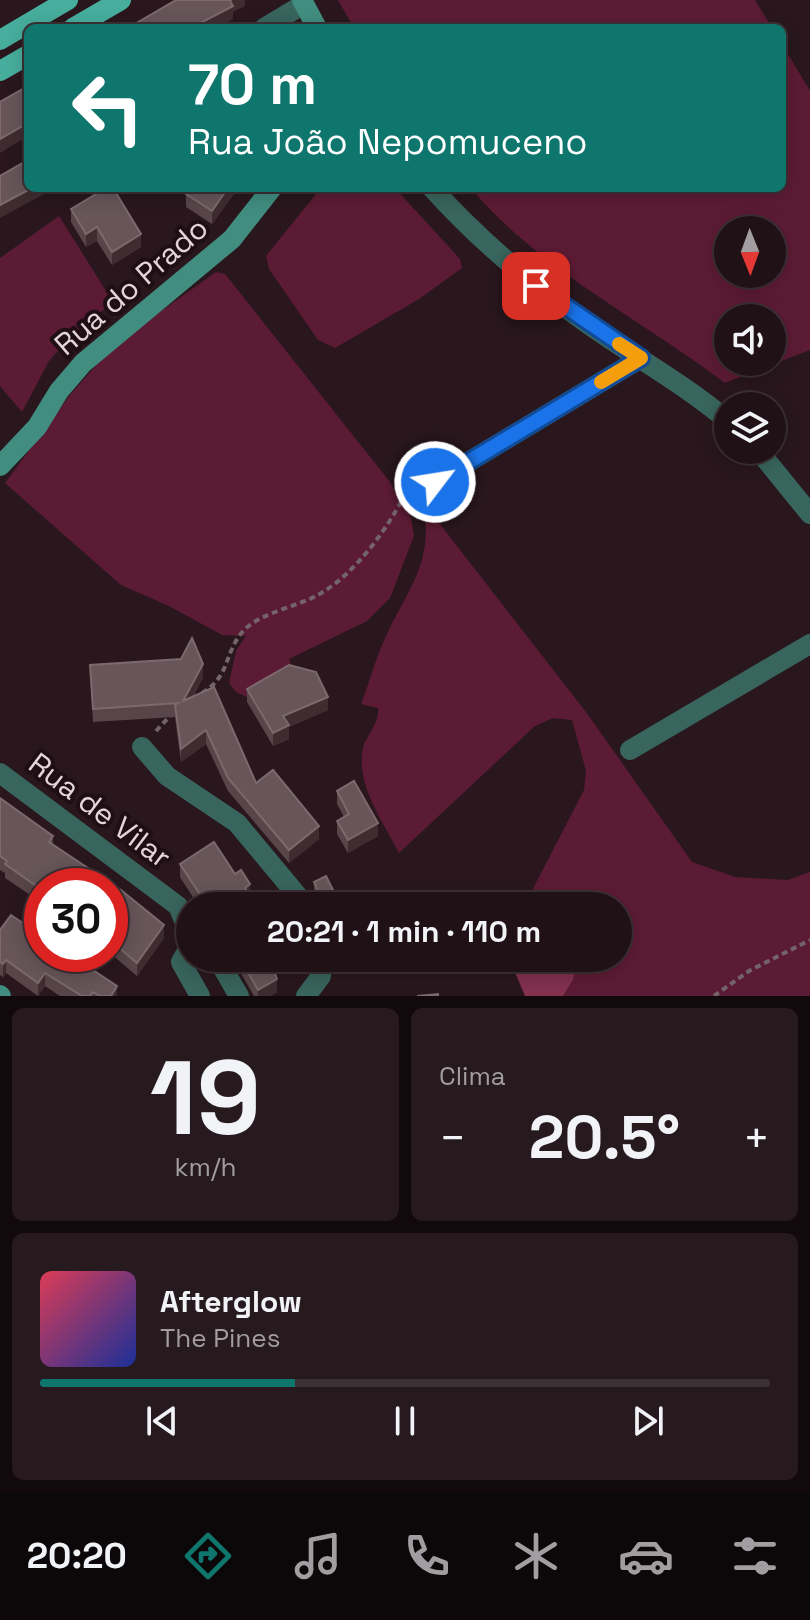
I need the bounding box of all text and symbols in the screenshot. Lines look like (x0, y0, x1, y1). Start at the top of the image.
text: 70 m (188, 49, 317, 120)
icon: left (56, 56, 160, 160)
text: Rua João Nepomuceno (188, 119, 588, 165)
street label: Rua do Prado (46, 209, 216, 363)
north arrow (714, 216, 786, 288)
map controls (714, 216, 786, 464)
pin (502, 252, 570, 320)
icon: arrive (514, 264, 558, 308)
button: sound (714, 304, 786, 376)
button: layers (714, 392, 786, 464)
position arrow (393, 440, 477, 524)
street label: Rua de Vilar (21, 744, 179, 876)
speed limit sign: 30 (24, 868, 128, 972)
text: 20:21 · 1 min · 110 m (267, 912, 541, 951)
text: 19 (150, 1032, 261, 1164)
text: Clima (439, 1059, 506, 1093)
text: 20.5° (529, 1099, 680, 1176)
text: − (439, 1110, 466, 1166)
text: + (743, 1110, 770, 1166)
text: km/h (175, 1150, 236, 1184)
text: Afterglow (160, 1282, 302, 1321)
text: The Pines (160, 1321, 280, 1355)
icon: previous (140, 1399, 184, 1443)
icon: pause (383, 1399, 427, 1443)
icon: next (626, 1399, 670, 1443)
icon: directions (180, 1528, 236, 1584)
icon: music (290, 1528, 346, 1584)
icon: phone (399, 1528, 455, 1584)
icon: climate (508, 1528, 564, 1584)
icon: car (618, 1528, 674, 1584)
icon: filters (727, 1528, 783, 1584)
text: 20:20 (27, 1533, 127, 1579)

